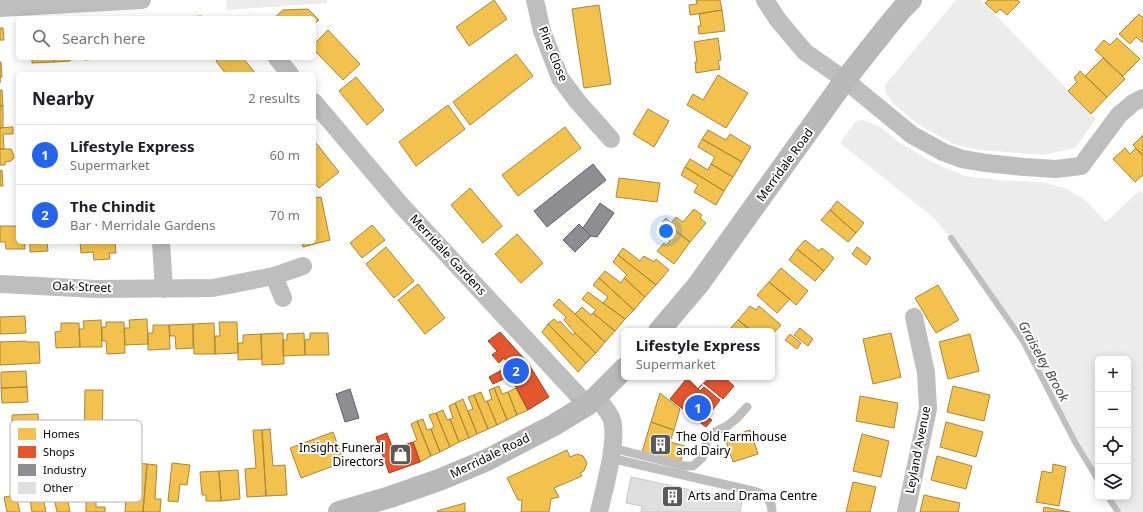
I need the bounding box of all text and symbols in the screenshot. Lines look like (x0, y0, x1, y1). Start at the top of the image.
search box (16, 16, 316, 60)
street label: Pine Close (535, 24, 572, 84)
icon: search (30, 27, 52, 49)
text: Search here (62, 28, 145, 48)
text: Nearby (32, 87, 94, 110)
text: 2 results (248, 89, 300, 107)
street label: Merridale Road (752, 125, 817, 205)
text: Lifestyle Express (70, 136, 195, 156)
text: 1 (41, 146, 49, 164)
text: 60 m (270, 146, 300, 164)
text: Supermarket (70, 156, 150, 174)
text: The Chindit (70, 196, 155, 216)
text: 2 (41, 206, 49, 224)
text: 70 m (270, 206, 300, 224)
street label: Merridale Gardens (406, 210, 491, 299)
text: Bar · Merridale Gardens (70, 216, 215, 234)
your location (656, 221, 676, 241)
street label: Oak Street (52, 277, 113, 296)
water label: Graiseley Brook (1014, 318, 1074, 405)
popup (621, 328, 775, 380)
text: Lifestyle Express (636, 335, 760, 355)
text: Supermarket (636, 355, 715, 373)
pin: 2 (503, 356, 529, 386)
map controls (1095, 356, 1131, 500)
button: + (1095, 356, 1131, 392)
button: − (1095, 392, 1131, 428)
pin: 1 (685, 393, 711, 423)
street label: Leyland Avenue (901, 404, 934, 495)
legend (10, 420, 142, 502)
text: Homes (43, 426, 80, 441)
place label: The Old Farmhouse and Dairy (676, 428, 787, 459)
button: locate (1095, 428, 1131, 464)
street label: Merridale Road (447, 429, 532, 482)
building icon: The Old Farmhouse and Dairy (648, 431, 674, 457)
place label: Insight Funeral Directors (299, 439, 384, 470)
shop icon: Insight Funeral Directors (387, 442, 413, 468)
text: Shops (43, 444, 75, 459)
text: Industry (43, 462, 87, 477)
button: layers (1095, 464, 1131, 500)
text: Other (43, 480, 74, 495)
building icon: Arts and Drama Centre (659, 483, 685, 509)
place label: Arts and Drama Centre (688, 487, 818, 504)

